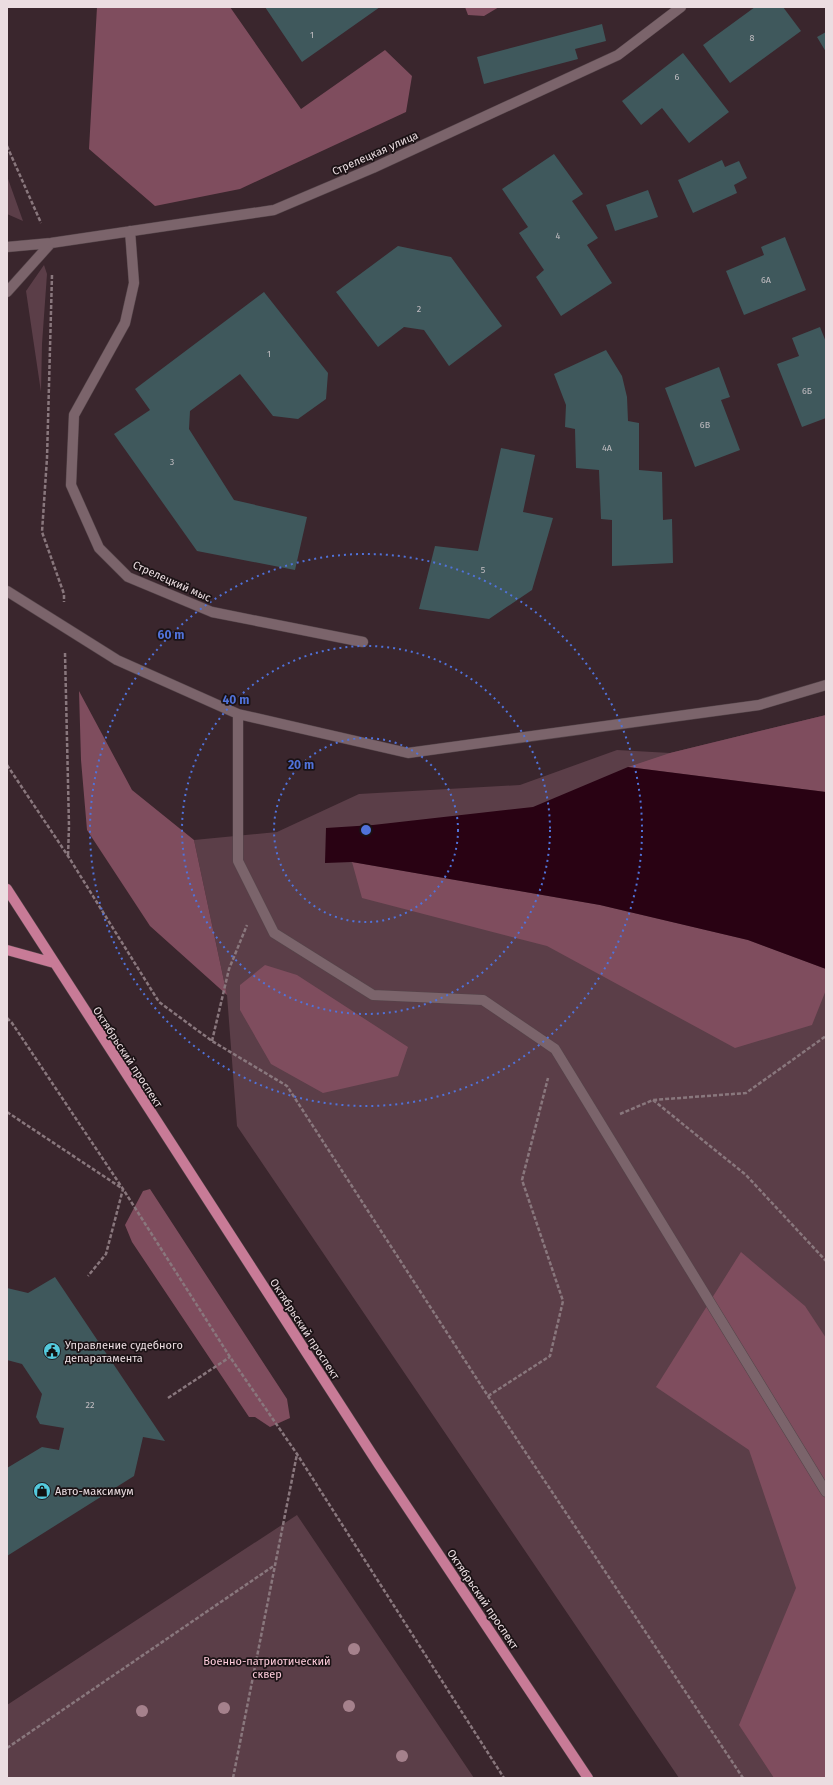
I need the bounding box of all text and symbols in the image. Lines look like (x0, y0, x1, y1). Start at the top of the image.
house number: 1 (310, 30, 314, 40)
house number: 8 (750, 33, 755, 43)
house number: 6 (675, 72, 680, 82)
street label: Стрелецкая улица (330, 129, 420, 178)
house number: 4 (556, 231, 561, 241)
house number: 6А (761, 275, 772, 285)
house number: 2 (417, 304, 421, 314)
house number: 1 (267, 349, 271, 359)
house number: 6Б (802, 386, 812, 396)
house number: 6В (700, 420, 711, 430)
house number: 4А (602, 443, 613, 453)
house number: 3 (170, 457, 174, 467)
street label: Стрелецкий мыс (131, 558, 213, 605)
house number: 5 (481, 565, 486, 575)
text: 60 m (158, 628, 184, 642)
text: 40 m (223, 693, 249, 707)
text: 20 m (288, 758, 314, 772)
centre of rings (359, 823, 373, 837)
street label: Октябрьский проспект (90, 1004, 165, 1110)
street label: Октябрьский проспект (267, 1276, 342, 1382)
place label: Управление судебного депаратамента (65, 1339, 183, 1365)
public building icon: Управление судебного депаратамента (42, 1341, 62, 1361)
house number: 22 (86, 1400, 94, 1410)
shop icon: Авто-максимум (32, 1481, 52, 1501)
place label: Авто-максимум (55, 1485, 134, 1498)
street label: Октябрьский проспект (444, 1547, 521, 1652)
park label: Военно-патриотический сквер (203, 1655, 331, 1681)

